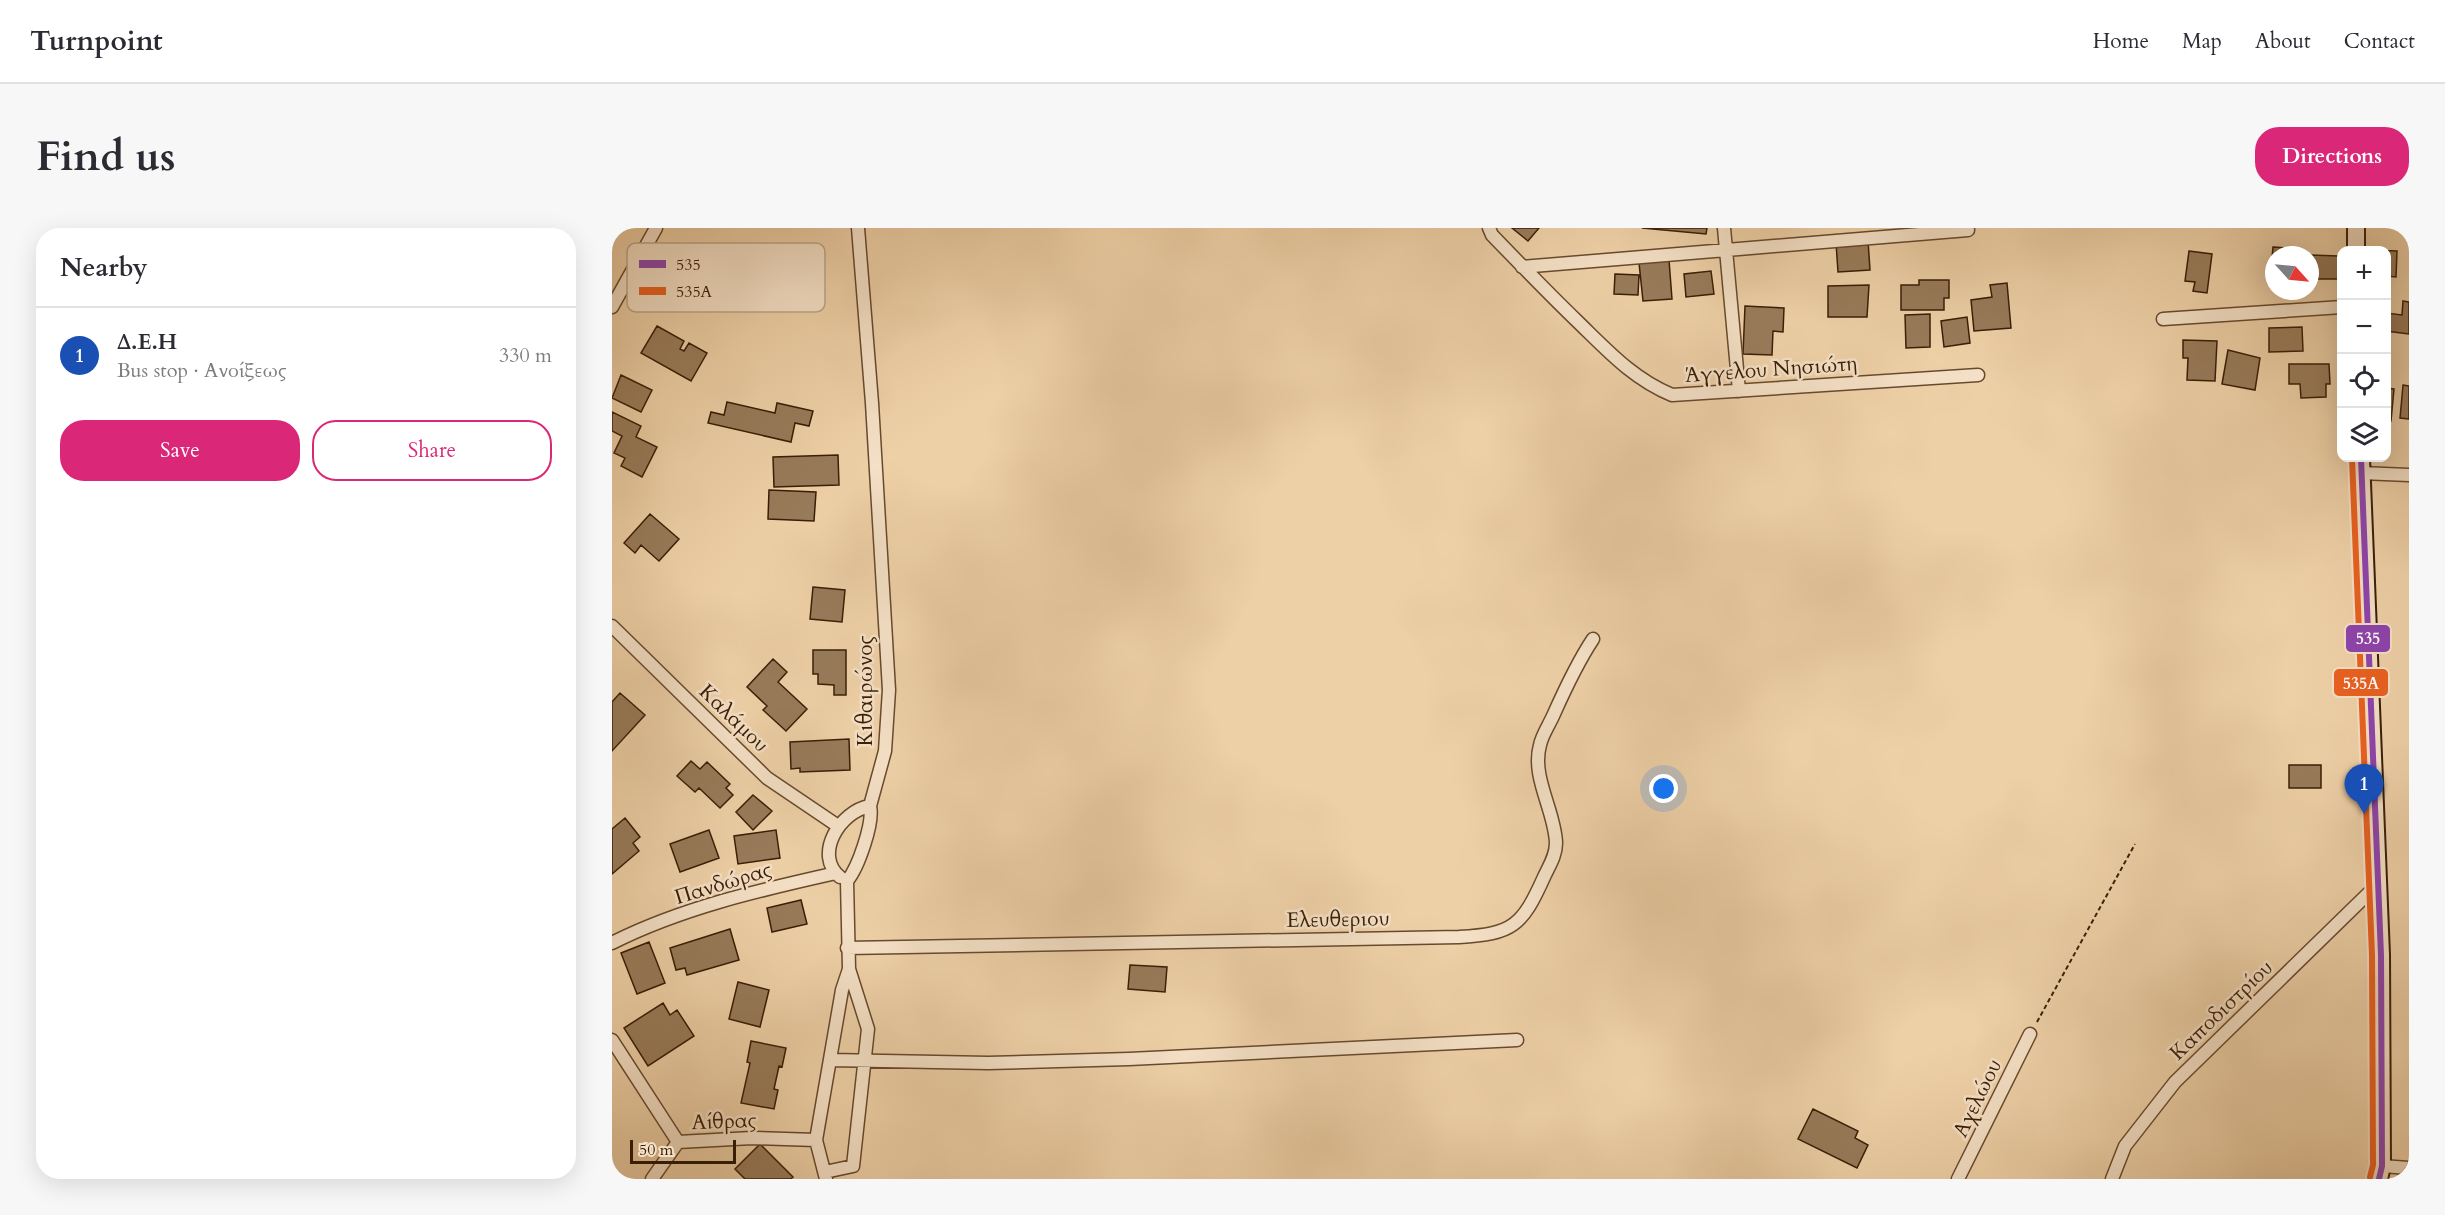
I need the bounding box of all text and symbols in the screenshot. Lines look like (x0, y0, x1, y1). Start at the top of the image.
text: Turnpoint (30, 22, 163, 60)
text: Home (2093, 27, 2149, 56)
text: Map (2182, 27, 2222, 56)
text: About (2255, 27, 2311, 56)
text: Contact (2344, 27, 2415, 56)
button: Directions (2255, 127, 2409, 186)
text: Find us (36, 128, 176, 185)
legend (627, 243, 825, 312)
north arrow (2265, 246, 2319, 300)
map controls (2337, 246, 2391, 462)
button: + (2337, 246, 2391, 300)
text: Nearby (60, 250, 148, 285)
text: 535 (676, 254, 701, 276)
text: 535A (676, 281, 713, 303)
button: − (2337, 300, 2391, 354)
text: Δ.Ε.Η (117, 327, 177, 357)
text: 1 (74, 342, 85, 369)
text: 330 m (499, 342, 552, 369)
street label: Άγγελου Νησιώτη (1684, 349, 1858, 390)
button: locate (2337, 354, 2391, 408)
text: Bus stop · Ανοίξεως (117, 357, 286, 384)
button: layers (2337, 408, 2391, 462)
button: Save (60, 420, 300, 481)
button: Share (312, 420, 552, 481)
line badge: 535 (2345, 624, 2391, 653)
text: 535 (2356, 628, 2380, 650)
street label: Κιθαιρώνος (851, 635, 880, 747)
line badge: 535A (2333, 668, 2389, 697)
text: 535A (2343, 673, 2379, 695)
street label: Καλάμου (692, 678, 775, 759)
pin: 1 (2344, 764, 2384, 814)
your location (1649, 774, 1678, 803)
street label: Πανδώρας (671, 855, 775, 912)
street label: Ελευθεριου (1286, 904, 1390, 935)
street label: Καποδιστρίου (2163, 954, 2279, 1067)
street label: Αχελώου (1946, 1054, 2009, 1142)
street label: Αίθρας (691, 1106, 757, 1137)
scale bar (630, 1137, 736, 1164)
text: 50 m (639, 1139, 673, 1161)

